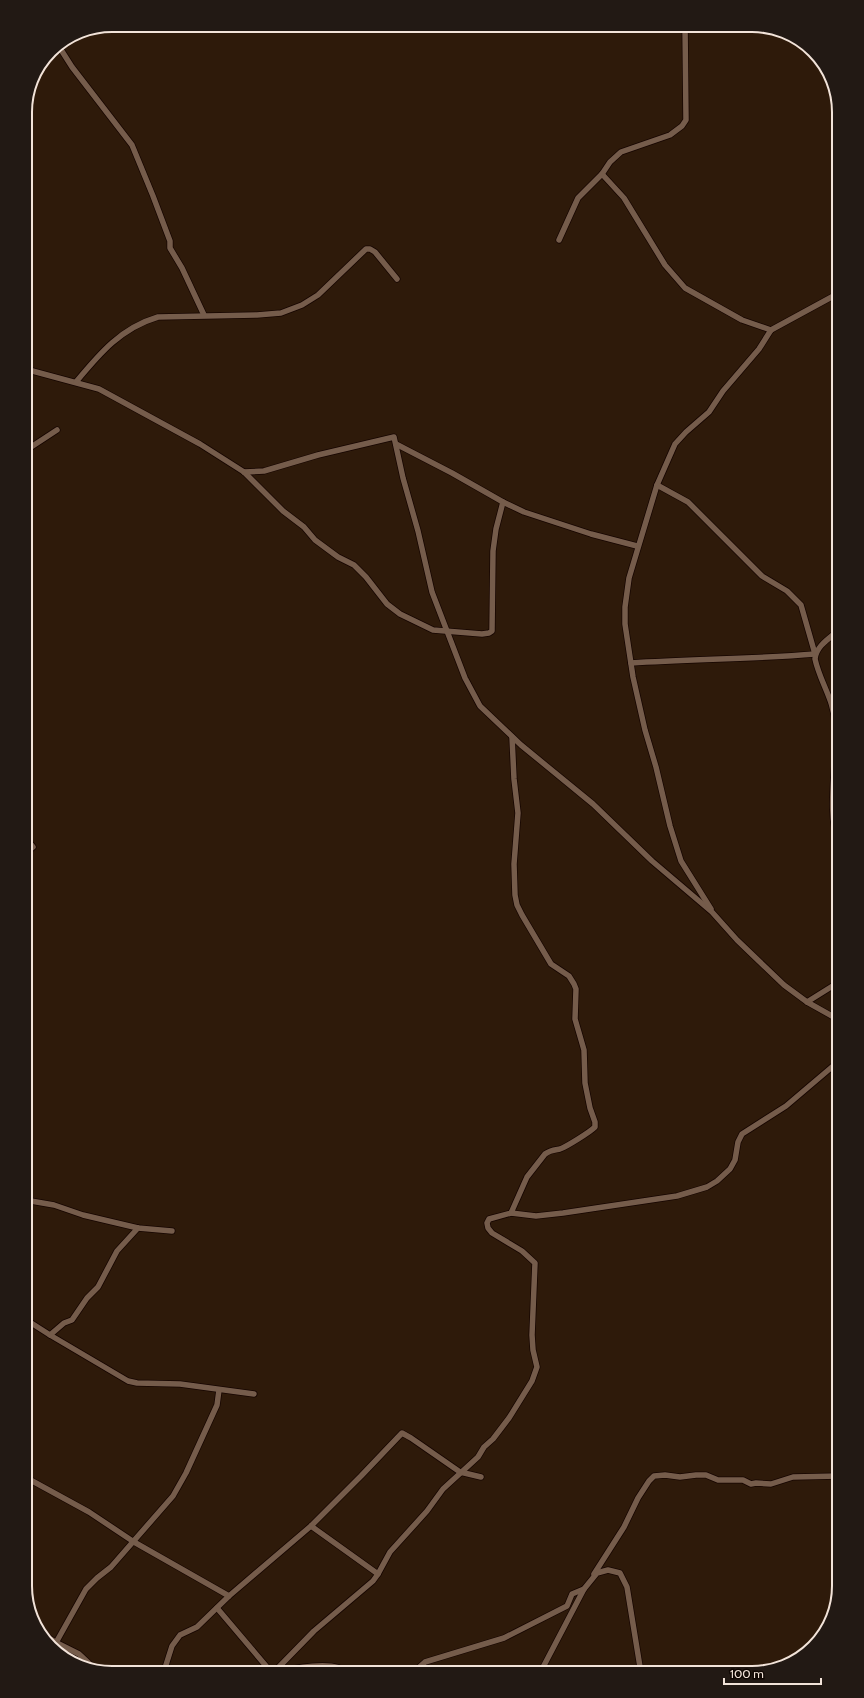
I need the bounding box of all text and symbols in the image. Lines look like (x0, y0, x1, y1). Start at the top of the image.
scale bar (724, 1660, 821, 1686)
text: 100 m (730, 1666, 764, 1681)

